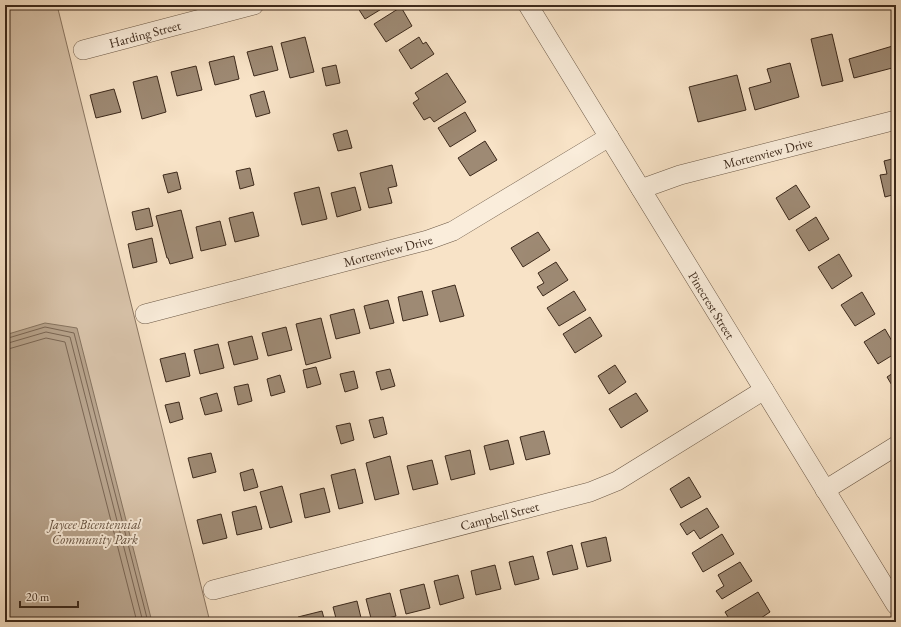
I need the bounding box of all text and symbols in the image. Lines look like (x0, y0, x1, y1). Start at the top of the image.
street label: Harding Street (107, 17, 183, 52)
street label: Mortenview Drive (722, 134, 814, 173)
street label: Mortenview Drive (342, 231, 435, 271)
street label: Pinecrest Street (684, 268, 739, 342)
street label: Campbell Street (458, 498, 541, 534)
park label: Jaycee Bicentennial Community Park (46, 516, 141, 548)
scale bar (20, 583, 78, 609)
text: 20 m (26, 589, 50, 605)

